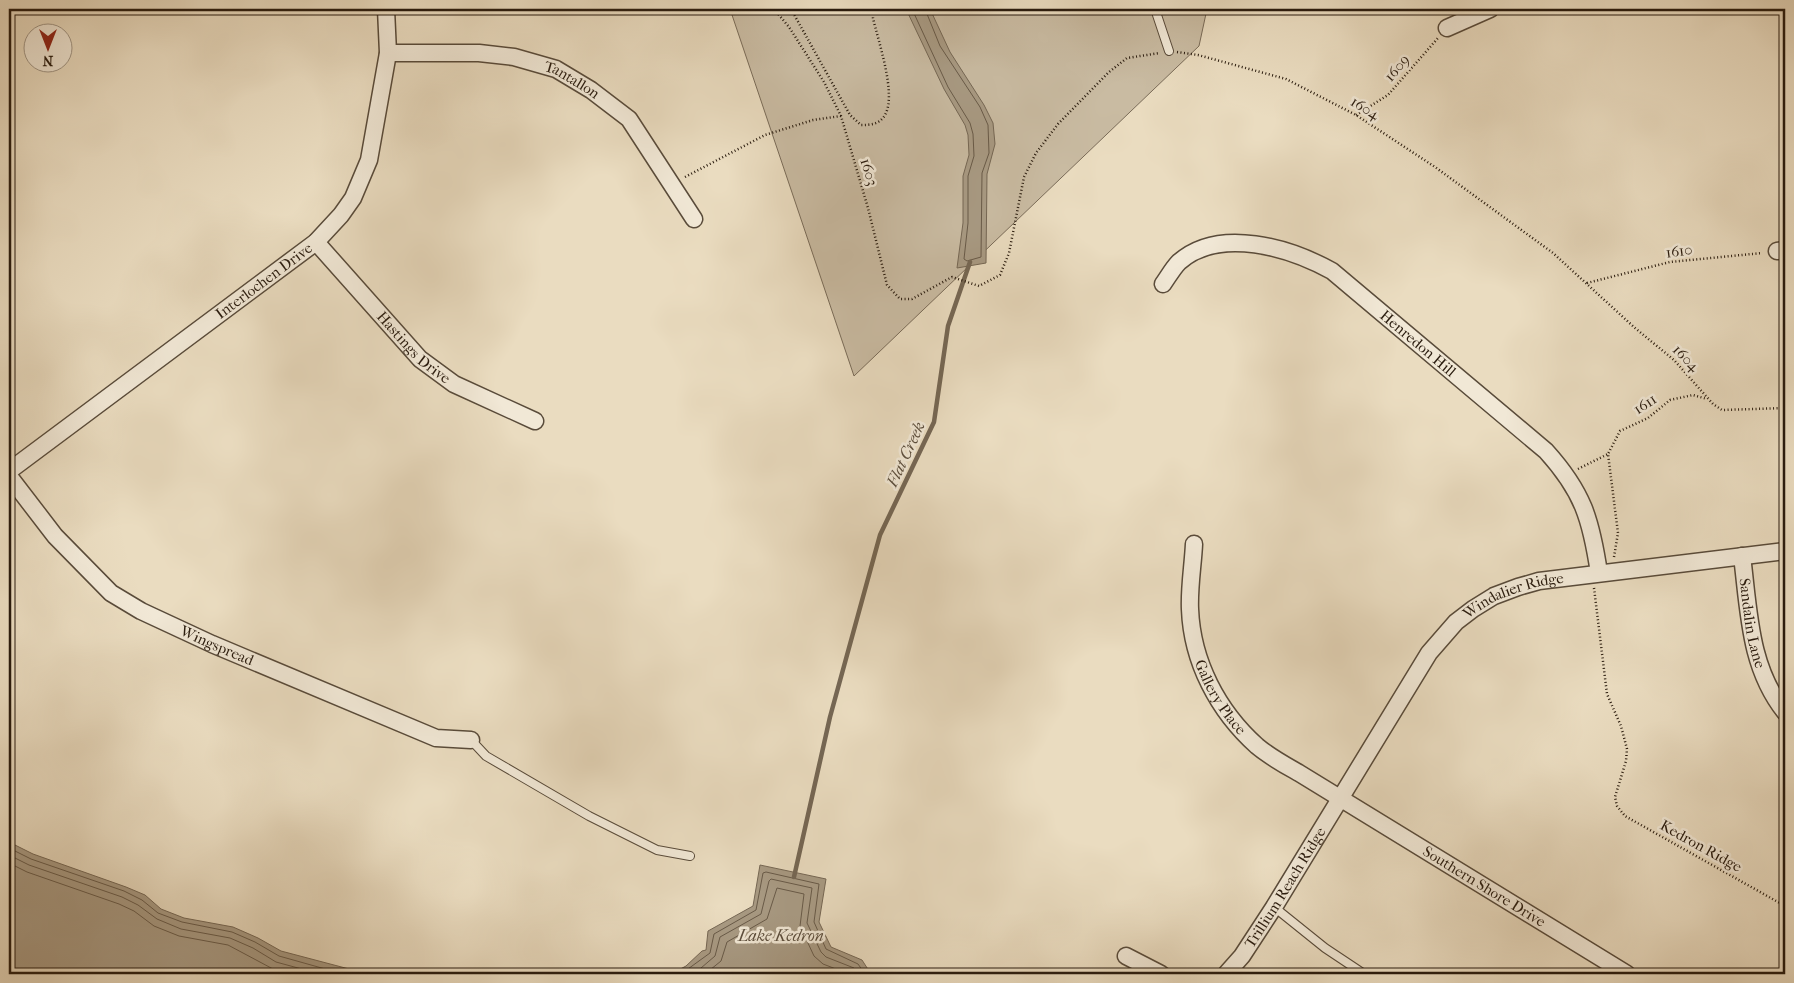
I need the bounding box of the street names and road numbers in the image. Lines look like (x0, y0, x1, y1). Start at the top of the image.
street label: 1609 (1381, 51, 1414, 85)
street label: Tantallon (542, 57, 604, 103)
street label: 1604 (1347, 92, 1384, 124)
street label: 1603 (856, 156, 882, 188)
street label: Interlochen Drive (212, 239, 316, 323)
street label: 1610 (1664, 240, 1694, 262)
street label: Henredon Hill (1376, 306, 1460, 380)
street label: Hastings Drive (373, 308, 454, 388)
street label: 1604 (1669, 341, 1704, 376)
street label: 1611 (1630, 390, 1660, 418)
street label: Windalier Ridge (1459, 569, 1565, 623)
street label: Sandalin Lane (1736, 577, 1769, 671)
street label: Wingspread (177, 621, 257, 670)
street label: Gallery Place (1191, 657, 1250, 739)
street label: Kedron Ridge (1657, 816, 1746, 876)
street label: Trillium Reach Ridge (1241, 823, 1330, 951)
street label: Southern Shore Drive (1420, 842, 1549, 931)

